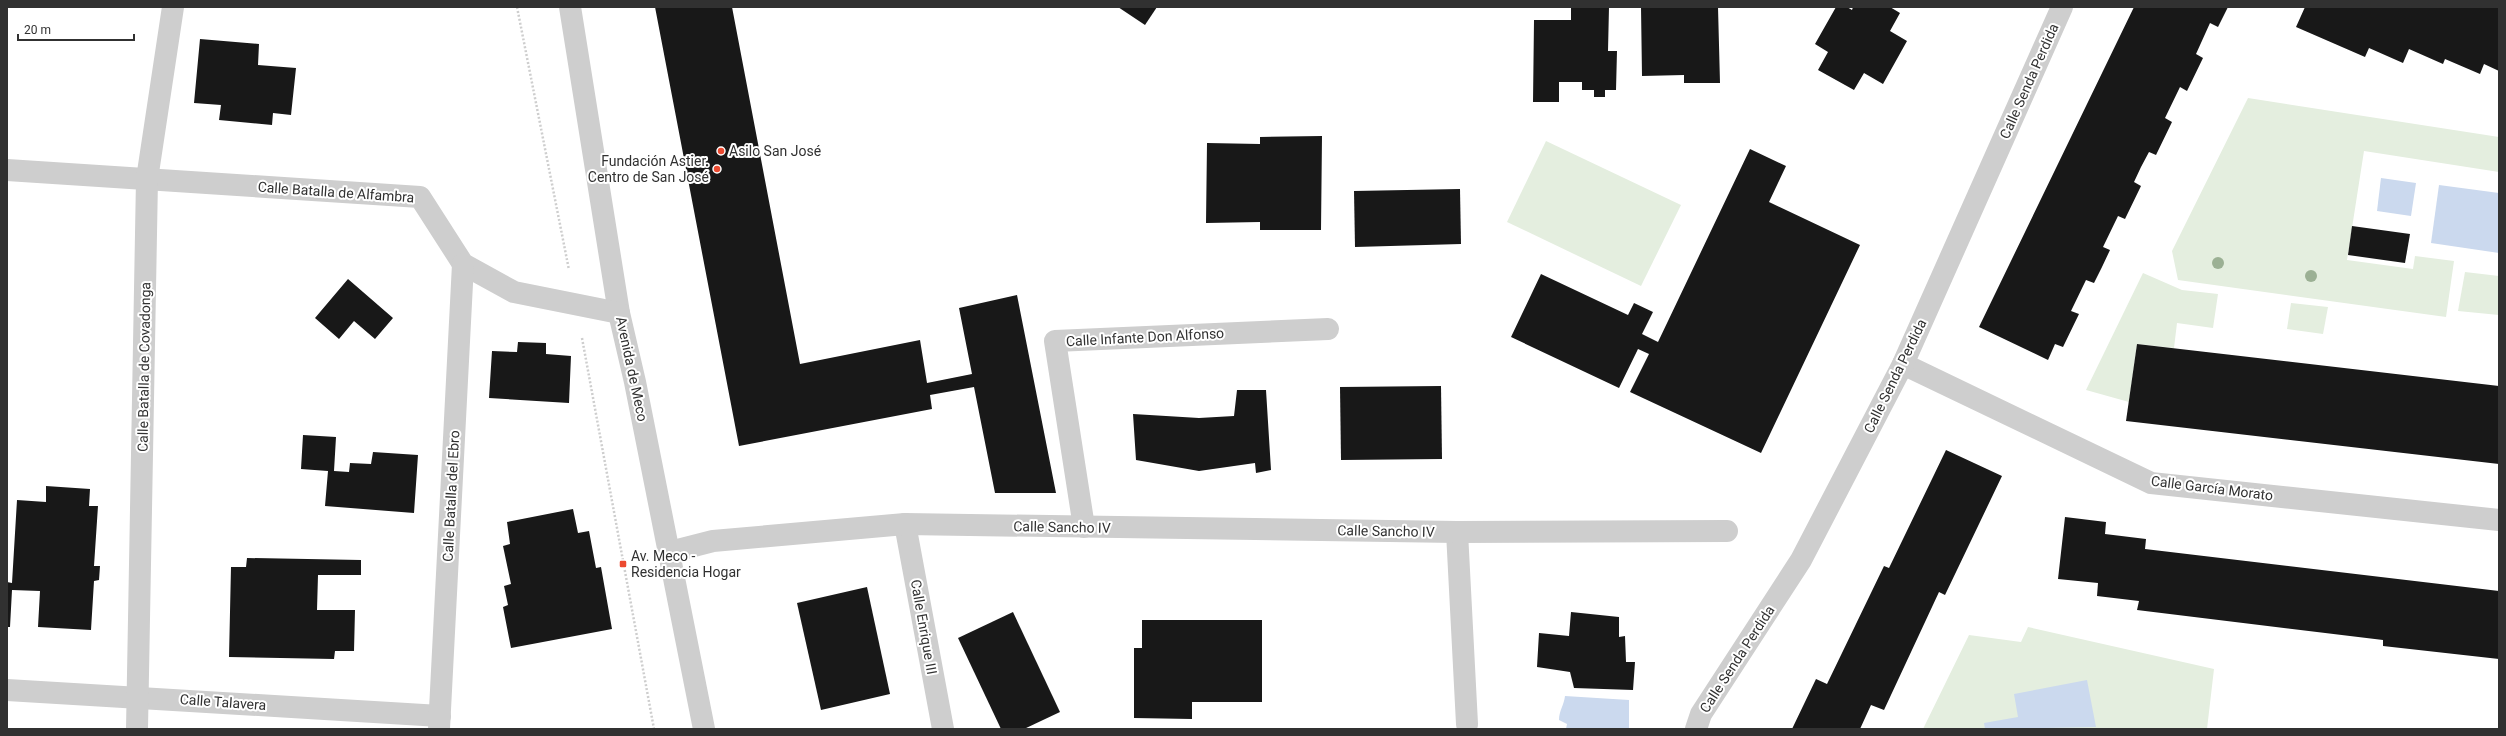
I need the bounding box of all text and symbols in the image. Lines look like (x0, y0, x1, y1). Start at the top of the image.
scale bar (18, 16, 134, 42)
street label: Calle Senda Perdida (1996, 21, 2062, 141)
text: 20 m (24, 23, 51, 37)
place label: Asilo San José (729, 143, 821, 159)
marker: Asilo San José (716, 146, 726, 156)
place label: Fundación Astier. Centro de San José (588, 153, 709, 185)
marker: Fundación Astier. Centro de San José (712, 164, 722, 174)
street label: Calle Batalla de Alfambra (257, 179, 415, 205)
street label: Calle Batalla de Covadonga (135, 282, 153, 452)
street label: Avenida de Meco (613, 315, 651, 423)
street label: Calle Senda Perdida (1861, 317, 1929, 435)
street label: Calle Infante Don Alfonso (1066, 325, 1225, 349)
street label: Calle Batalla del Ebro (440, 430, 462, 562)
street label: Calle García Morato (2150, 473, 2274, 503)
street label: Calle Sancho IV (1013, 518, 1111, 536)
street label: Calle Sancho IV (1337, 522, 1435, 540)
place label: Av. Meco - Residencia Hogar (631, 548, 741, 580)
marker: Av. Meco - Residencia Hogar (618, 559, 628, 569)
street label: Calle Enrique III (908, 578, 940, 676)
street label: Calle Senda Perdida (1696, 602, 1778, 716)
street label: Calle Talavera (179, 691, 267, 713)

